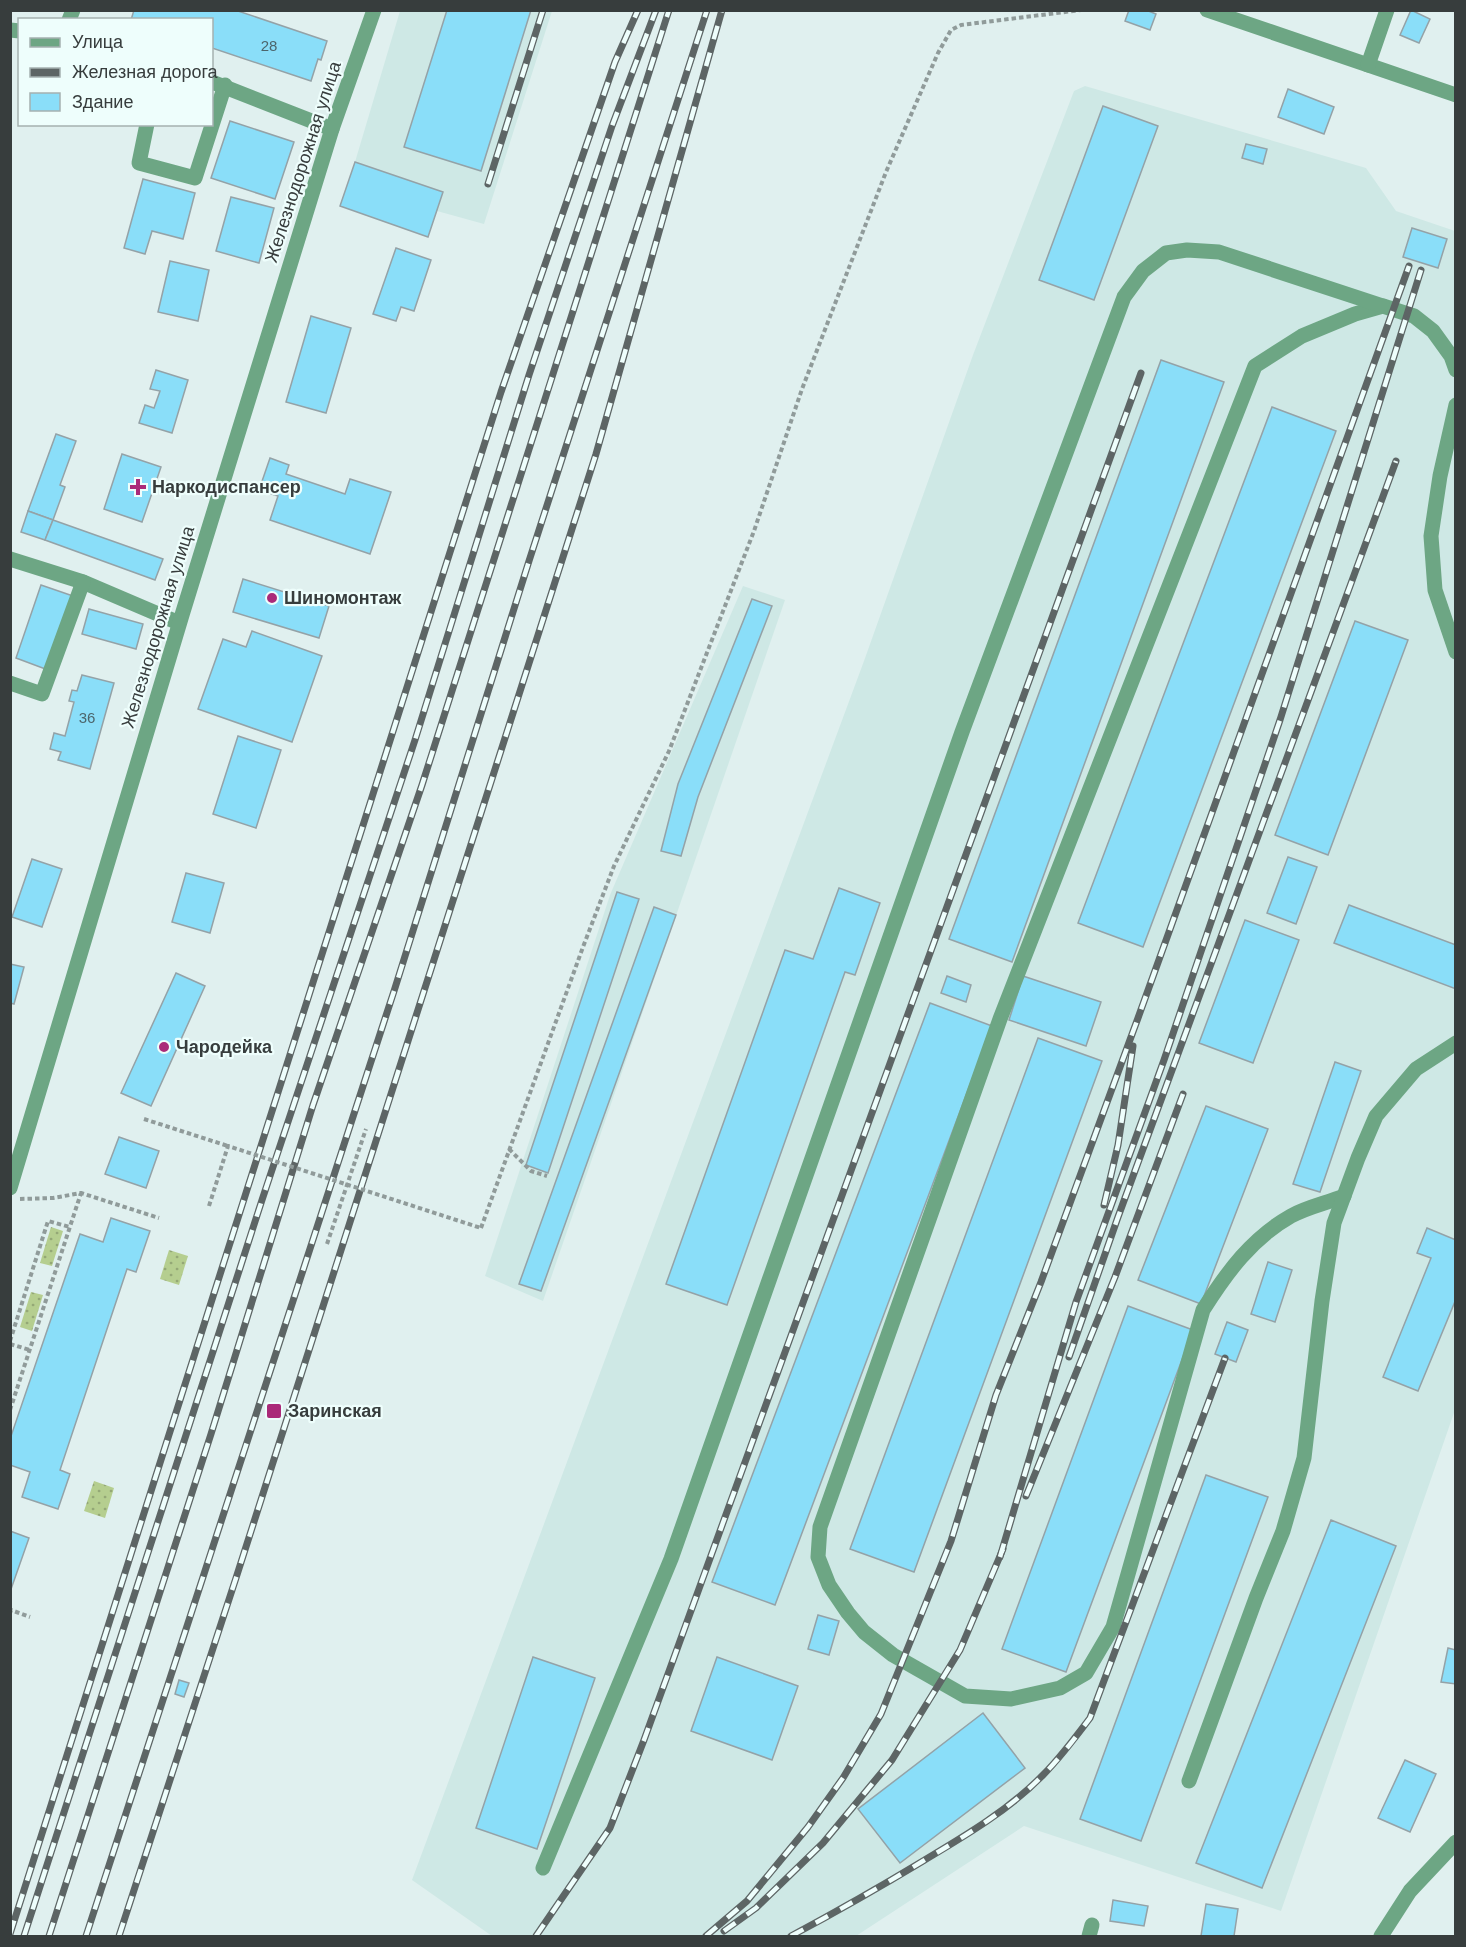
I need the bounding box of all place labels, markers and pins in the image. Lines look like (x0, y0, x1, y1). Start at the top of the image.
place label: Наркодиспансер (152, 477, 301, 497)
marker: Наркодиспансер (129, 478, 147, 496)
place label: Шиномонтаж (284, 588, 402, 608)
marker: Шиномонтаж (265, 591, 279, 605)
place label: Чародейка (176, 1037, 273, 1057)
marker: Чародейка (157, 1040, 171, 1054)
place label: Заринская (288, 1401, 382, 1421)
marker: Заринская (265, 1402, 283, 1420)

